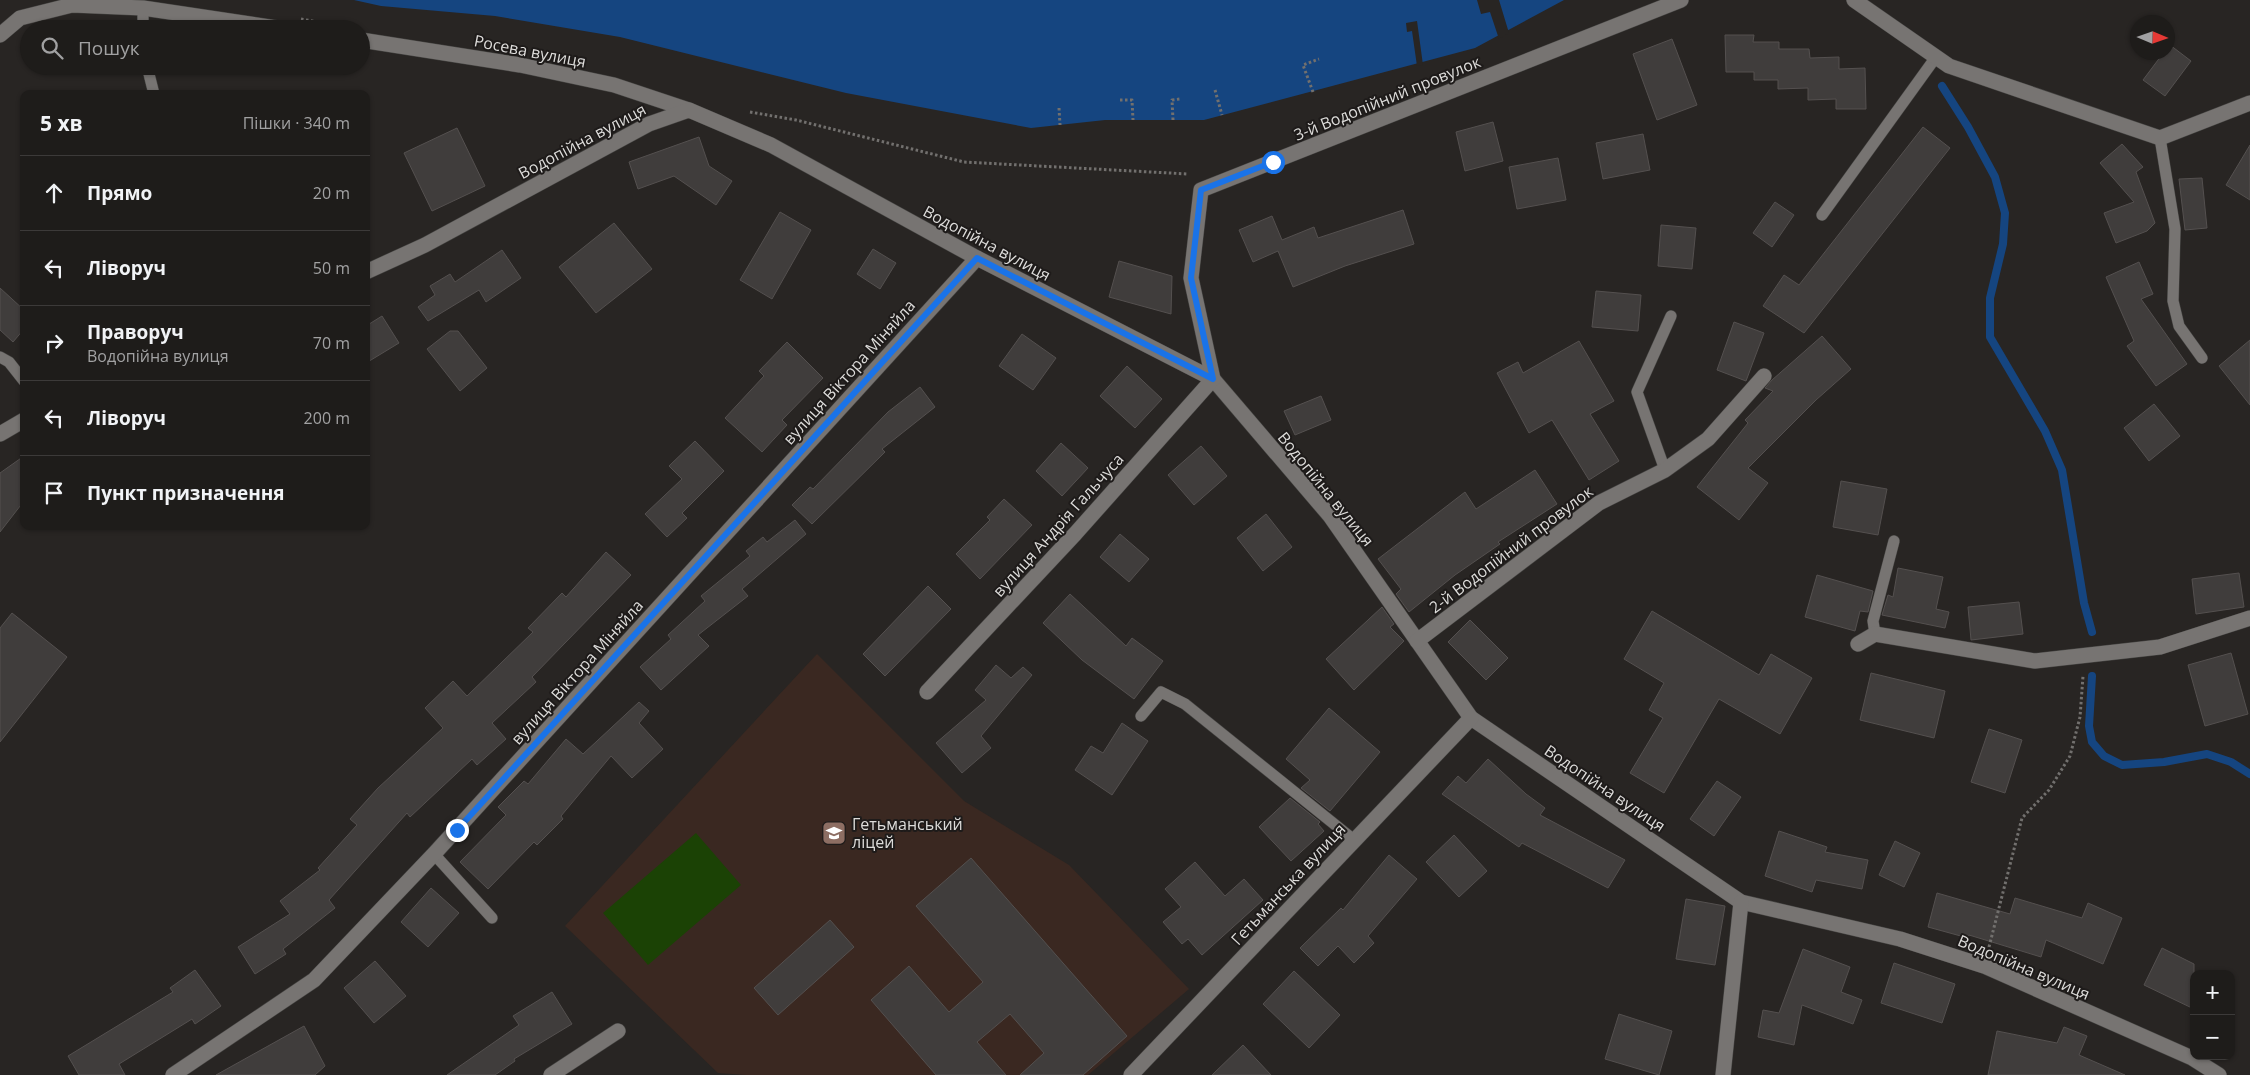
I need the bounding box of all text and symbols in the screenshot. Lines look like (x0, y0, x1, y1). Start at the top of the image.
north arrow (2130, 15, 2175, 60)
search box (20, 20, 370, 75)
street label: Росева вулиця (472, 29, 588, 73)
icon: search (38, 34, 66, 62)
text: Пошук (78, 35, 140, 61)
street label: 3-й Водопійний провулок (1290, 50, 1484, 146)
street label: Водопійна вулиця (514, 98, 650, 184)
text: 5 хв (40, 109, 83, 137)
text: Пішки · 340 m (243, 112, 350, 134)
route start (1262, 151, 1285, 174)
icon: ahead (40, 179, 68, 207)
text: Прямо (87, 180, 152, 206)
text: 20 m (313, 182, 350, 204)
street label: Водопійна вулиця (919, 200, 1055, 286)
icon: left (40, 254, 68, 282)
text: Ліворуч (87, 255, 166, 281)
text: 50 m (313, 257, 350, 279)
street label: вулиця Віктора Міняйла (778, 295, 920, 449)
text: Праворуч (87, 319, 184, 345)
icon: right (40, 329, 68, 357)
text: 70 m (313, 332, 350, 354)
text: Водопійна вулиця (87, 345, 229, 367)
icon: left (40, 404, 68, 432)
text: Ліворуч (87, 405, 166, 431)
text: 200 m (304, 407, 350, 429)
street label: Водопійна вулиця (1273, 427, 1379, 551)
street label: вулиця Андрія Гальчуса (988, 449, 1128, 601)
icon: arrive (40, 479, 68, 507)
text: Пункт призначення (87, 480, 285, 506)
street label: 2-й Водопійний провулок (1425, 480, 1598, 618)
street label: вулиця Віктора Міняйла (506, 595, 648, 749)
street label: Водопійна вулиця (1540, 739, 1670, 837)
place label: Гетьманський ліцей (852, 813, 963, 853)
street label: Гетьманська вулиця (1226, 818, 1350, 950)
route end (446, 819, 469, 842)
school or university icon: Гетьманський ліцей (821, 820, 847, 846)
street label: Водопійна вулиця (1955, 929, 2093, 1005)
map controls (2190, 970, 2235, 1060)
button: + (2190, 970, 2235, 1015)
button: − (2190, 1015, 2235, 1060)

